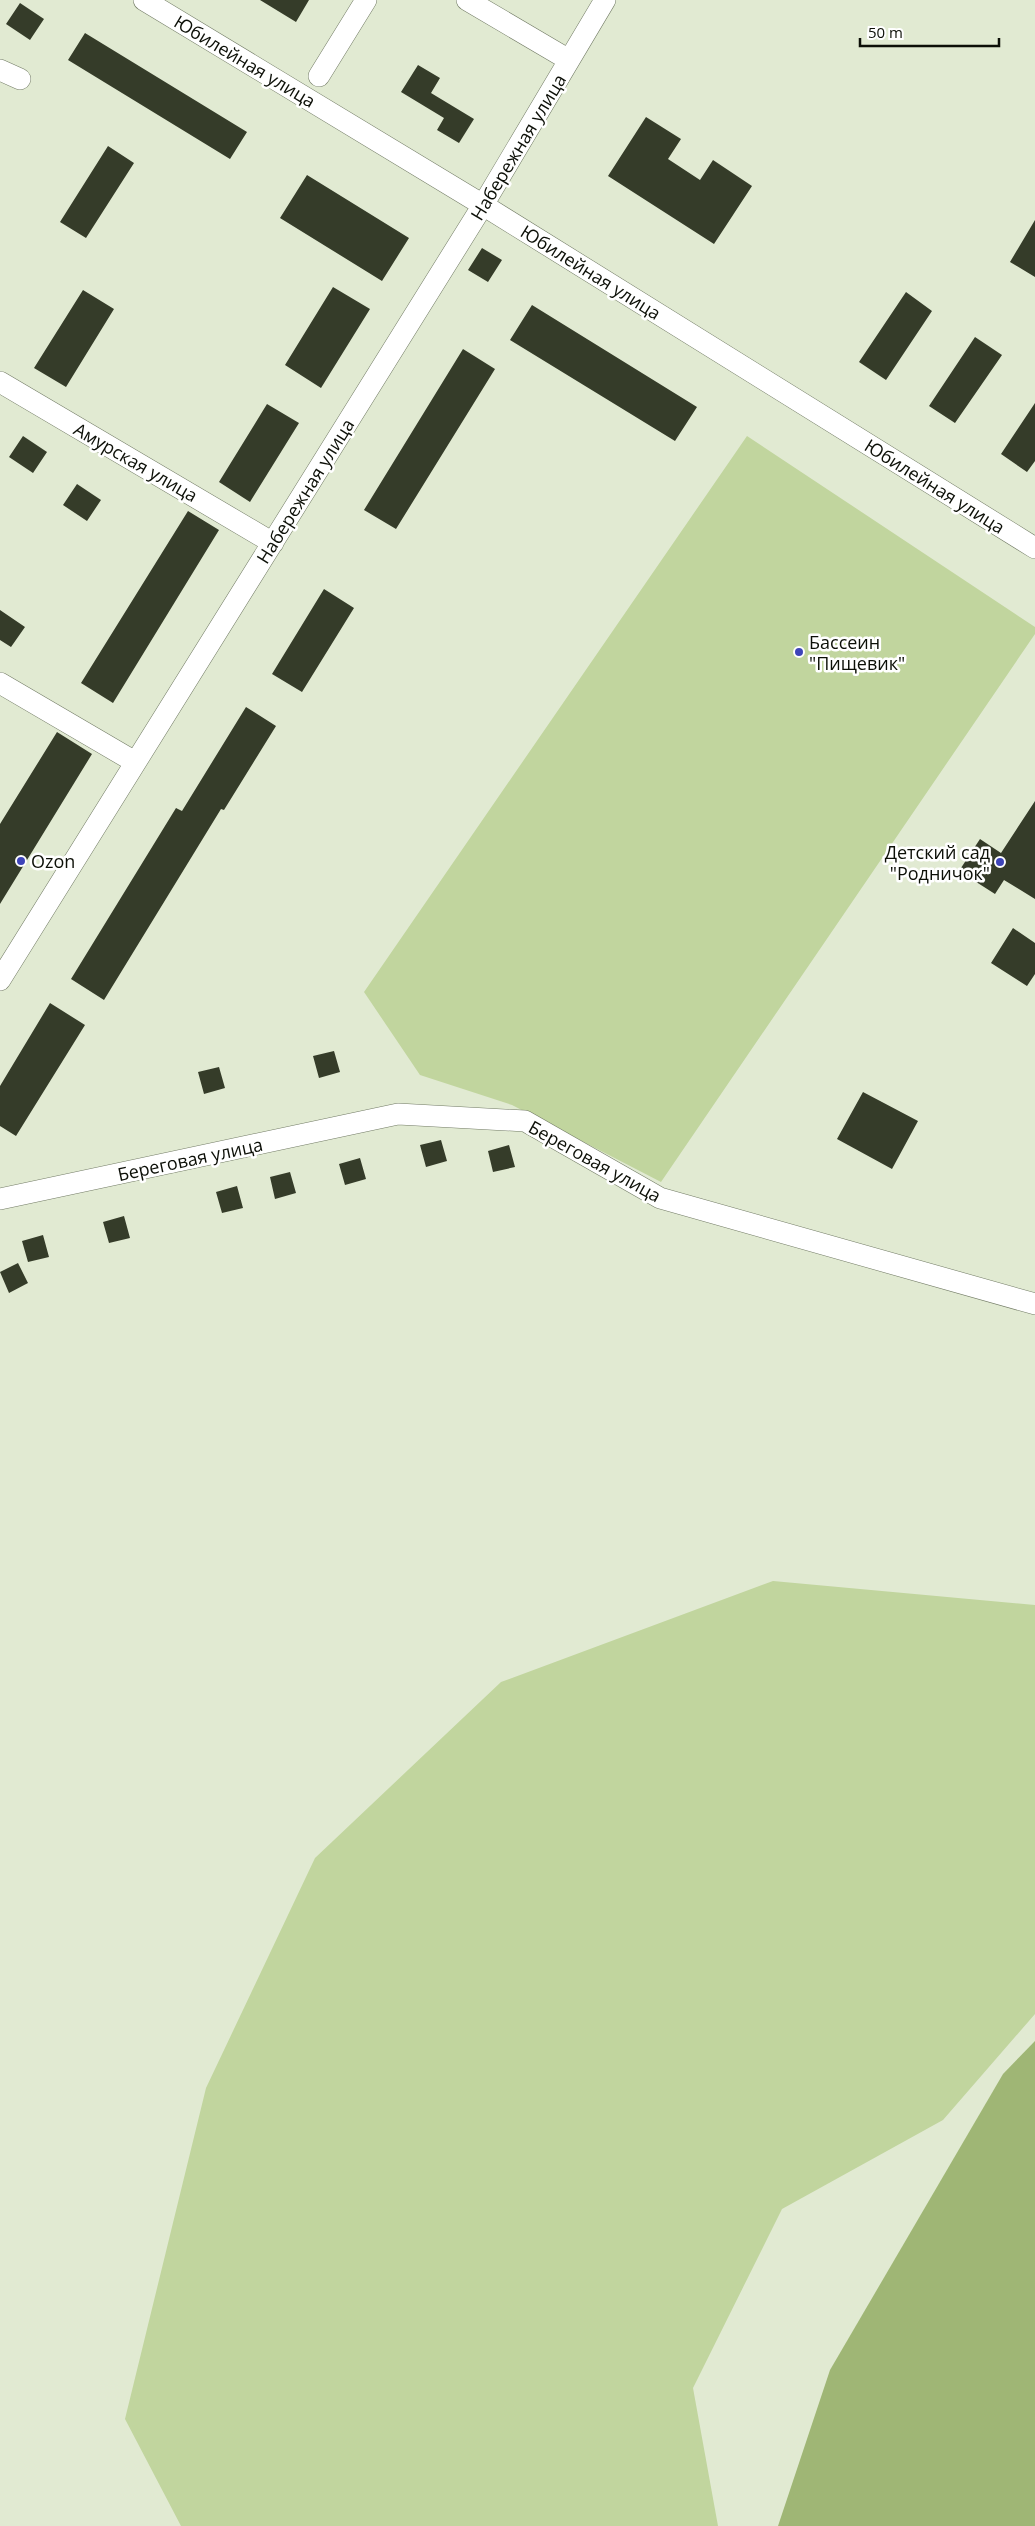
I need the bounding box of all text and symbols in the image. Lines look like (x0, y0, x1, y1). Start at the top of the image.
street label: Юбилейная улица (170, 9, 320, 113)
scale bar (860, 15, 999, 47)
text: 50 m (868, 22, 903, 42)
street label: Набережная улица (465, 69, 571, 225)
street label: Юбилейная улица (516, 219, 666, 325)
street label: Набережная улица (251, 414, 359, 568)
street label: Амурская улица (70, 417, 202, 507)
street label: Юбилейная улица (860, 433, 1010, 539)
place label: Бассеин "Пищевик" (809, 630, 905, 675)
marker: Бассеин "Пищевик" (793, 646, 805, 658)
place label: Детский сад "Родничок" (885, 840, 990, 885)
place label: Ozon (31, 849, 75, 873)
marker: Ozon (15, 855, 27, 867)
marker: Детский сад "Родничок" (994, 856, 1006, 868)
street label: Береговая улица (525, 1115, 665, 1207)
street label: Береговая улица (115, 1132, 265, 1186)

